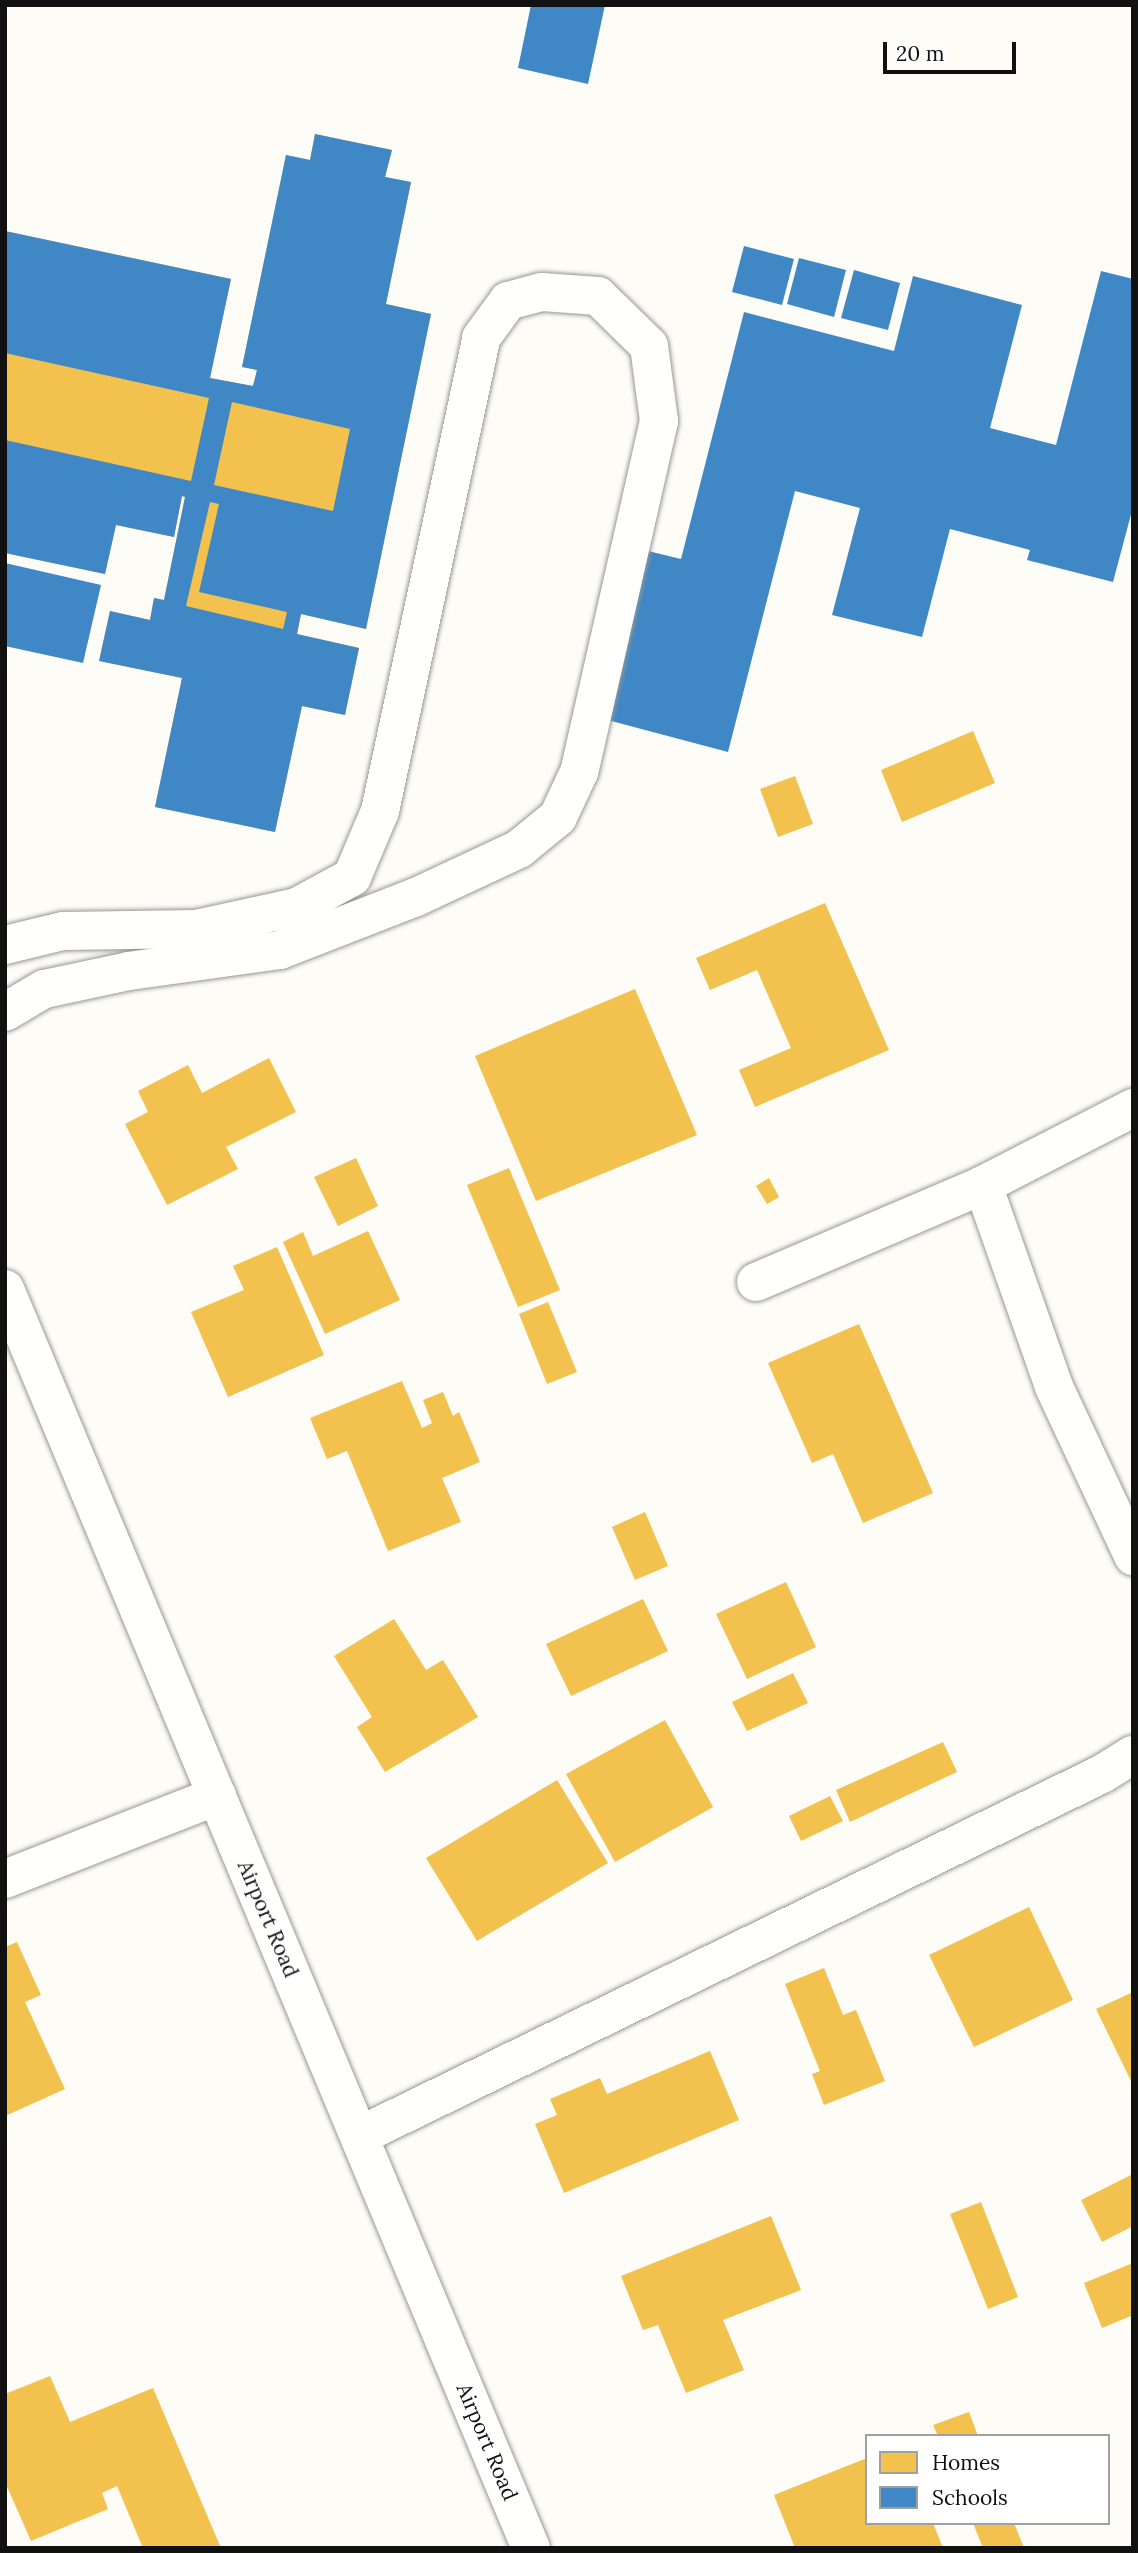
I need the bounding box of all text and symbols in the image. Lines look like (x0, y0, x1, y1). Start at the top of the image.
scale bar (886, 28, 1019, 72)
text: 20 m (896, 40, 945, 67)
street label: Airport Road (232, 1857, 304, 1981)
street label: Airport Road (451, 2380, 523, 2504)
legend (865, 2434, 1110, 2525)
text: Homes (932, 2449, 1000, 2476)
text: Schools (932, 2484, 1008, 2511)

